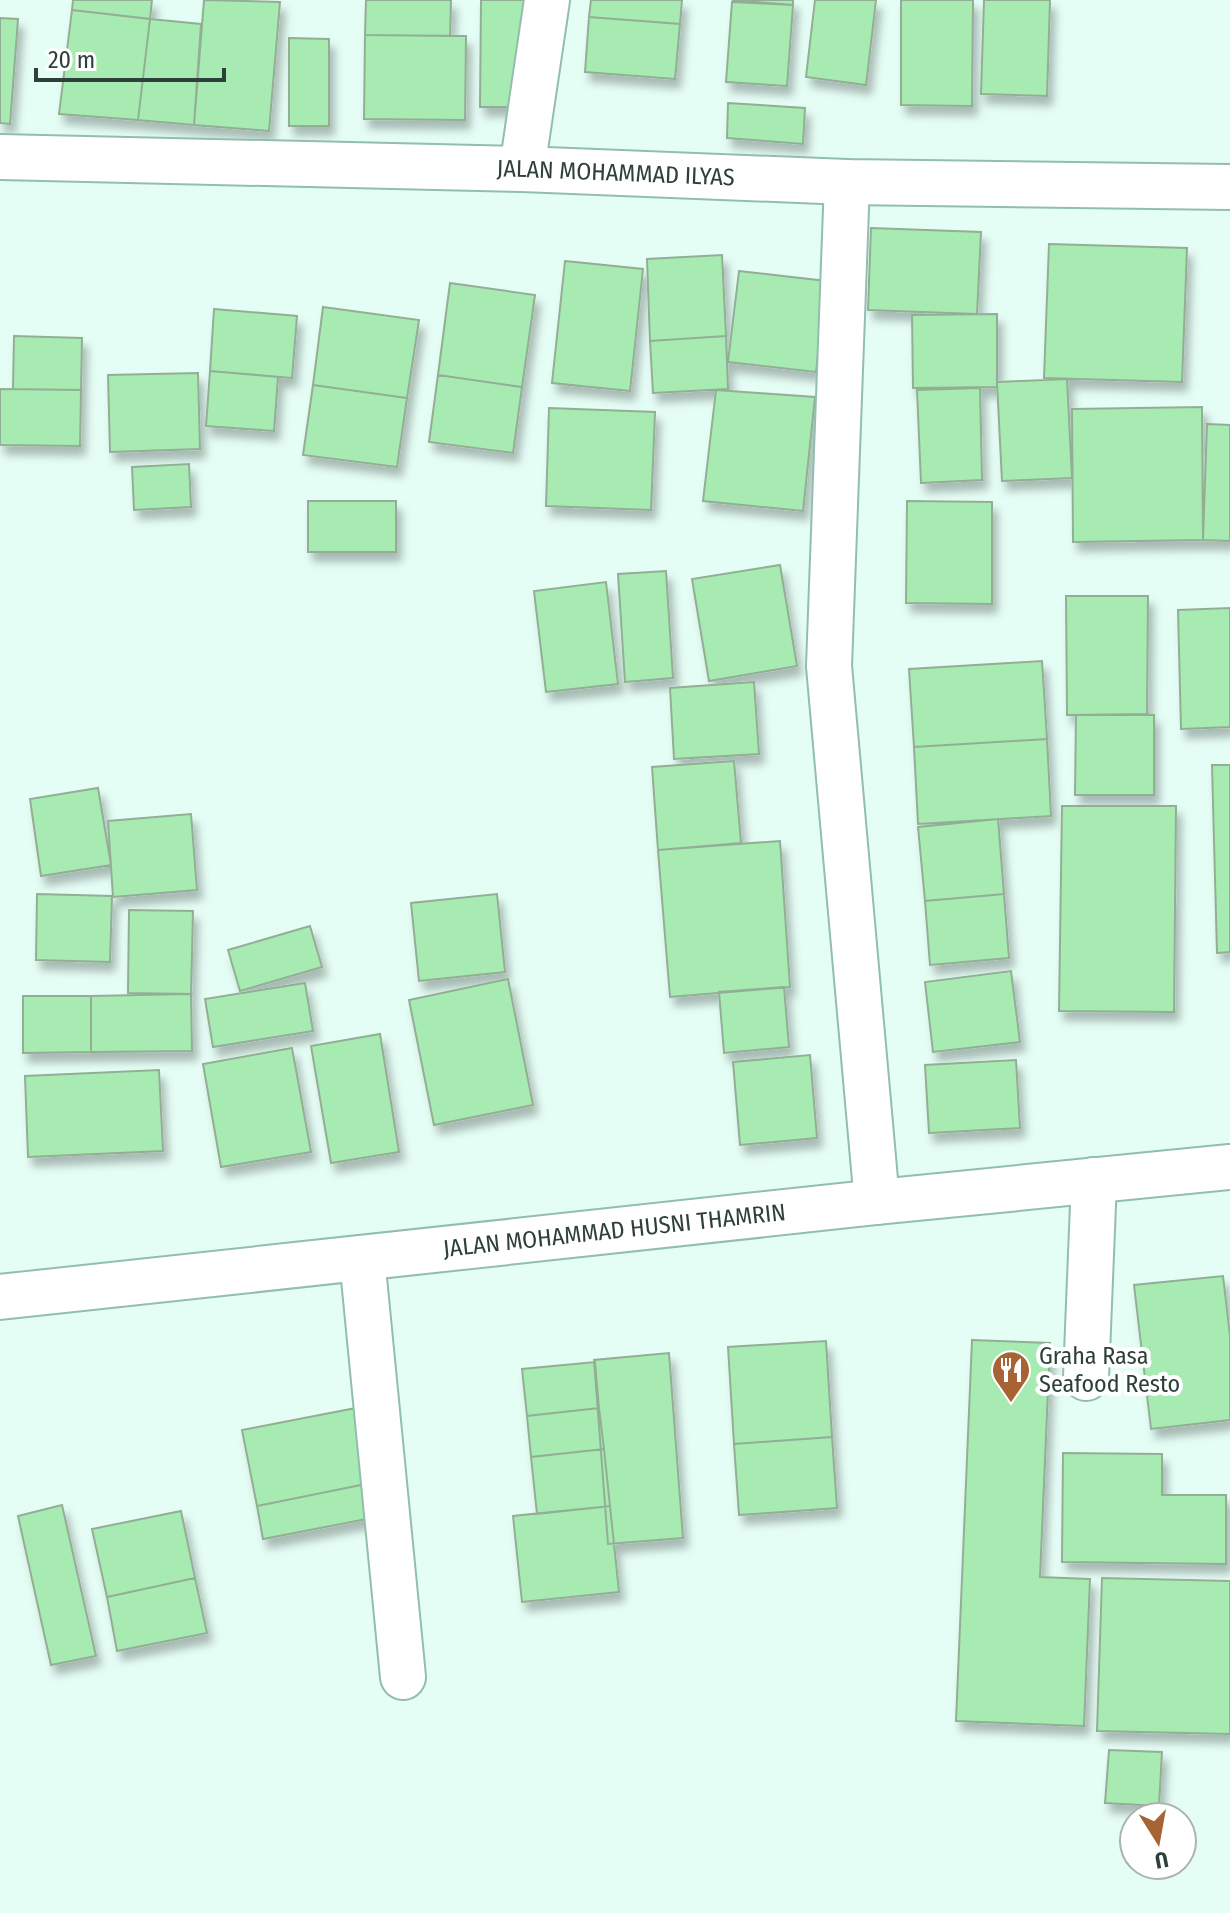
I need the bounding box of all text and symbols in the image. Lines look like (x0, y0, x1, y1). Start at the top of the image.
scale bar (36, 32, 224, 82)
text: 20 m (48, 46, 95, 74)
street label: JALAN MOHAMMAD ILYAS (496, 154, 735, 192)
street label: JALAN MOHAMMAD HUSNI THAMRIN (442, 1198, 787, 1263)
place label: Graha Rasa Seafood Resto (1039, 1342, 1180, 1398)
restaurant icon: Graha Rasa Seafood Resto (990, 1349, 1032, 1404)
north arrow (1118, 1801, 1198, 1881)
text: U (1153, 1846, 1171, 1875)

